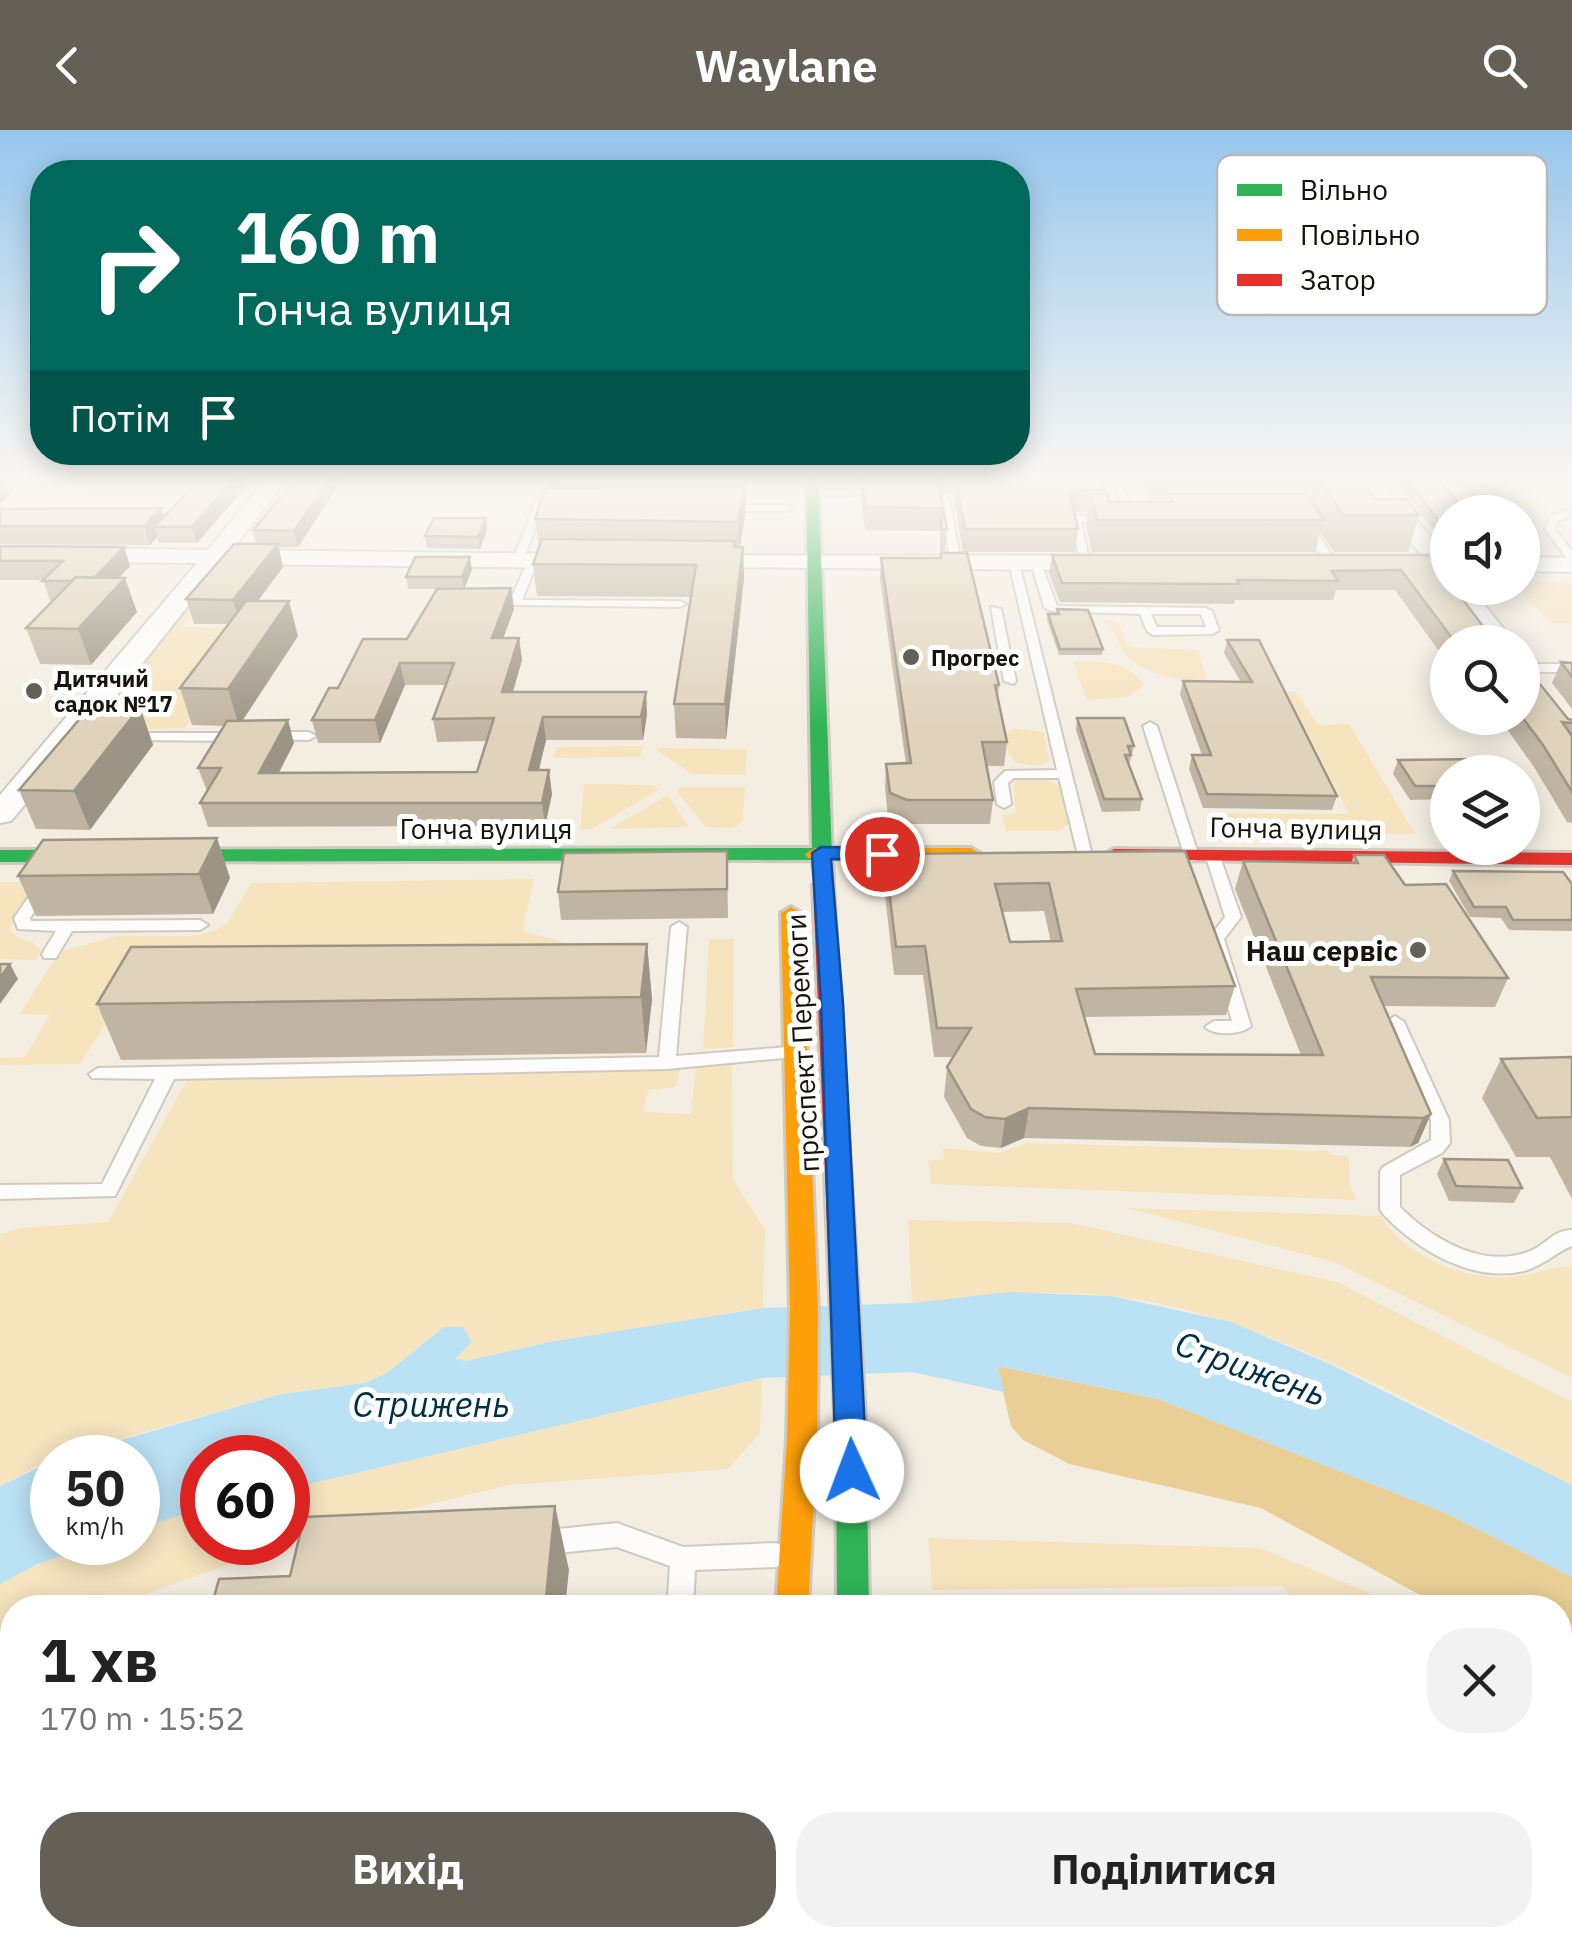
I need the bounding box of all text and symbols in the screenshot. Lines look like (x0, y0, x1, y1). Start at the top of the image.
text: Waylane (694, 36, 878, 94)
icon: back (40, 38, 95, 93)
icon: search (1477, 38, 1532, 93)
legend (1217, 155, 1547, 315)
text: Вільно (1300, 171, 1388, 208)
text: 160 m (235, 191, 440, 282)
icon: right (70, 200, 200, 330)
text: Повільно (1300, 216, 1420, 253)
text: Затор (1300, 261, 1376, 298)
text: Гонча вулиця (235, 279, 513, 337)
icon: arrive (191, 390, 246, 445)
text: Потім (70, 393, 171, 442)
map controls (1430, 495, 1540, 865)
button: sound (1430, 495, 1540, 605)
button: search (1430, 625, 1540, 735)
place label: Прогрес (931, 643, 1019, 672)
marker: Прогрес (900, 646, 922, 668)
place label: Дитячий садок №17 (54, 664, 173, 718)
marker: Дитячий садок №17 (23, 680, 45, 702)
button: layers (1430, 755, 1540, 865)
street label: Гонча вулиця (1209, 808, 1383, 848)
street label: Гонча вулиця (400, 810, 572, 847)
pin (840, 812, 925, 897)
icon: arrive (855, 827, 910, 882)
street label: проспект Перемоги (777, 913, 827, 1173)
place label: Наш сервіс (1246, 932, 1398, 969)
marker: Наш сервіс (1407, 939, 1429, 961)
water label: Стрижень (1169, 1320, 1333, 1416)
water label: Стрижень (352, 1381, 510, 1427)
position arrow (800, 1419, 904, 1523)
speed limit sign: 60 (180, 1435, 310, 1565)
text: 50 (65, 1455, 125, 1520)
text: km/h (66, 1509, 124, 1542)
text: 1 хв (40, 1620, 158, 1699)
button: close (1427, 1628, 1532, 1733)
text: 170 m · 15:52 (40, 1697, 245, 1739)
button: Вихід (40, 1812, 776, 1927)
button: Поділитися (796, 1812, 1532, 1927)

